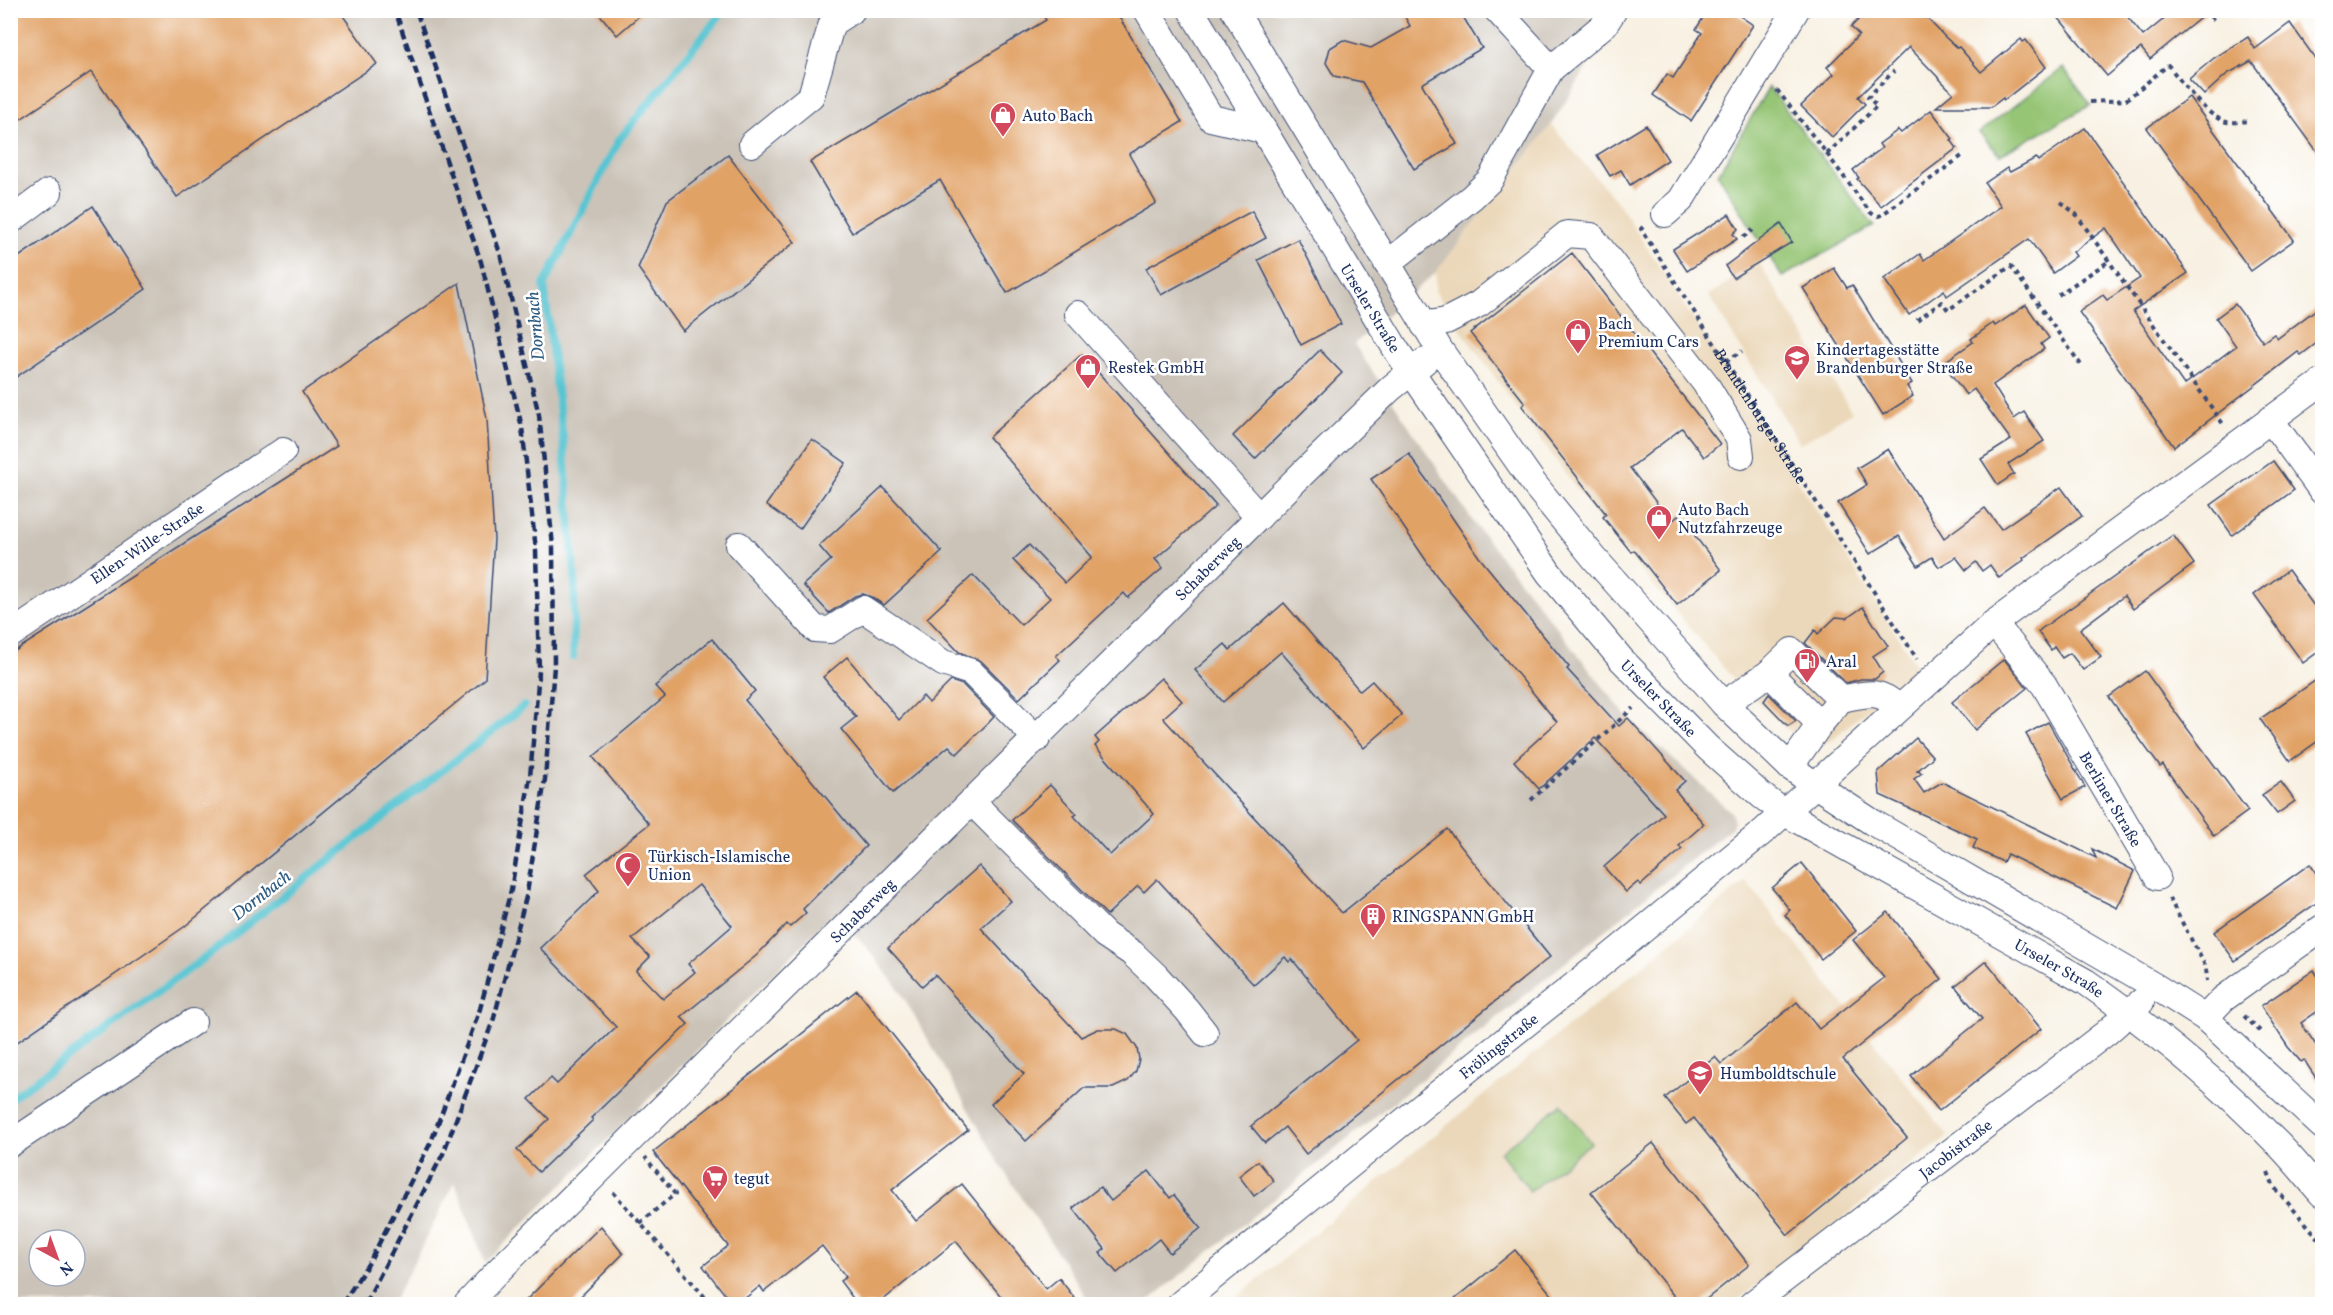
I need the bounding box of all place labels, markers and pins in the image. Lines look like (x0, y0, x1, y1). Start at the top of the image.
shop icon: Auto Bach (988, 100, 1018, 138)
place label: Auto Bach (1022, 106, 1093, 128)
place label: Bach Premium Cars (1598, 314, 1699, 354)
shop icon: Bach Premium Cars (1563, 317, 1593, 355)
place label: Kindertagesstätte Brandenburger Straße (1816, 340, 1973, 380)
school or university icon: Kindertagesstätte Brandenburger Straße (1782, 343, 1812, 381)
shop icon: Restek GmbH (1073, 352, 1103, 390)
place label: Restek GmbH (1108, 358, 1205, 380)
place label: Auto Bach Nutzfahrzeuge (1678, 500, 1783, 540)
shop icon: Auto Bach Nutzfahrzeuge (1644, 503, 1674, 541)
fuel station icon: Aral (1792, 646, 1822, 684)
place label: Aral (1826, 652, 1857, 674)
place label: Türkisch-Islamische Union (648, 847, 790, 887)
mosque icon: Türkisch-Islamische Union (613, 850, 643, 888)
building icon: RINGSPANN GmbH (1358, 901, 1388, 939)
place label: RINGSPANN GmbH (1392, 907, 1534, 929)
school or university icon: Humboldtschule (1685, 1058, 1715, 1096)
place label: Humboldtschule (1720, 1064, 1836, 1086)
supermarket icon: tegut (700, 1163, 730, 1201)
place label: tegut (734, 1169, 770, 1191)

